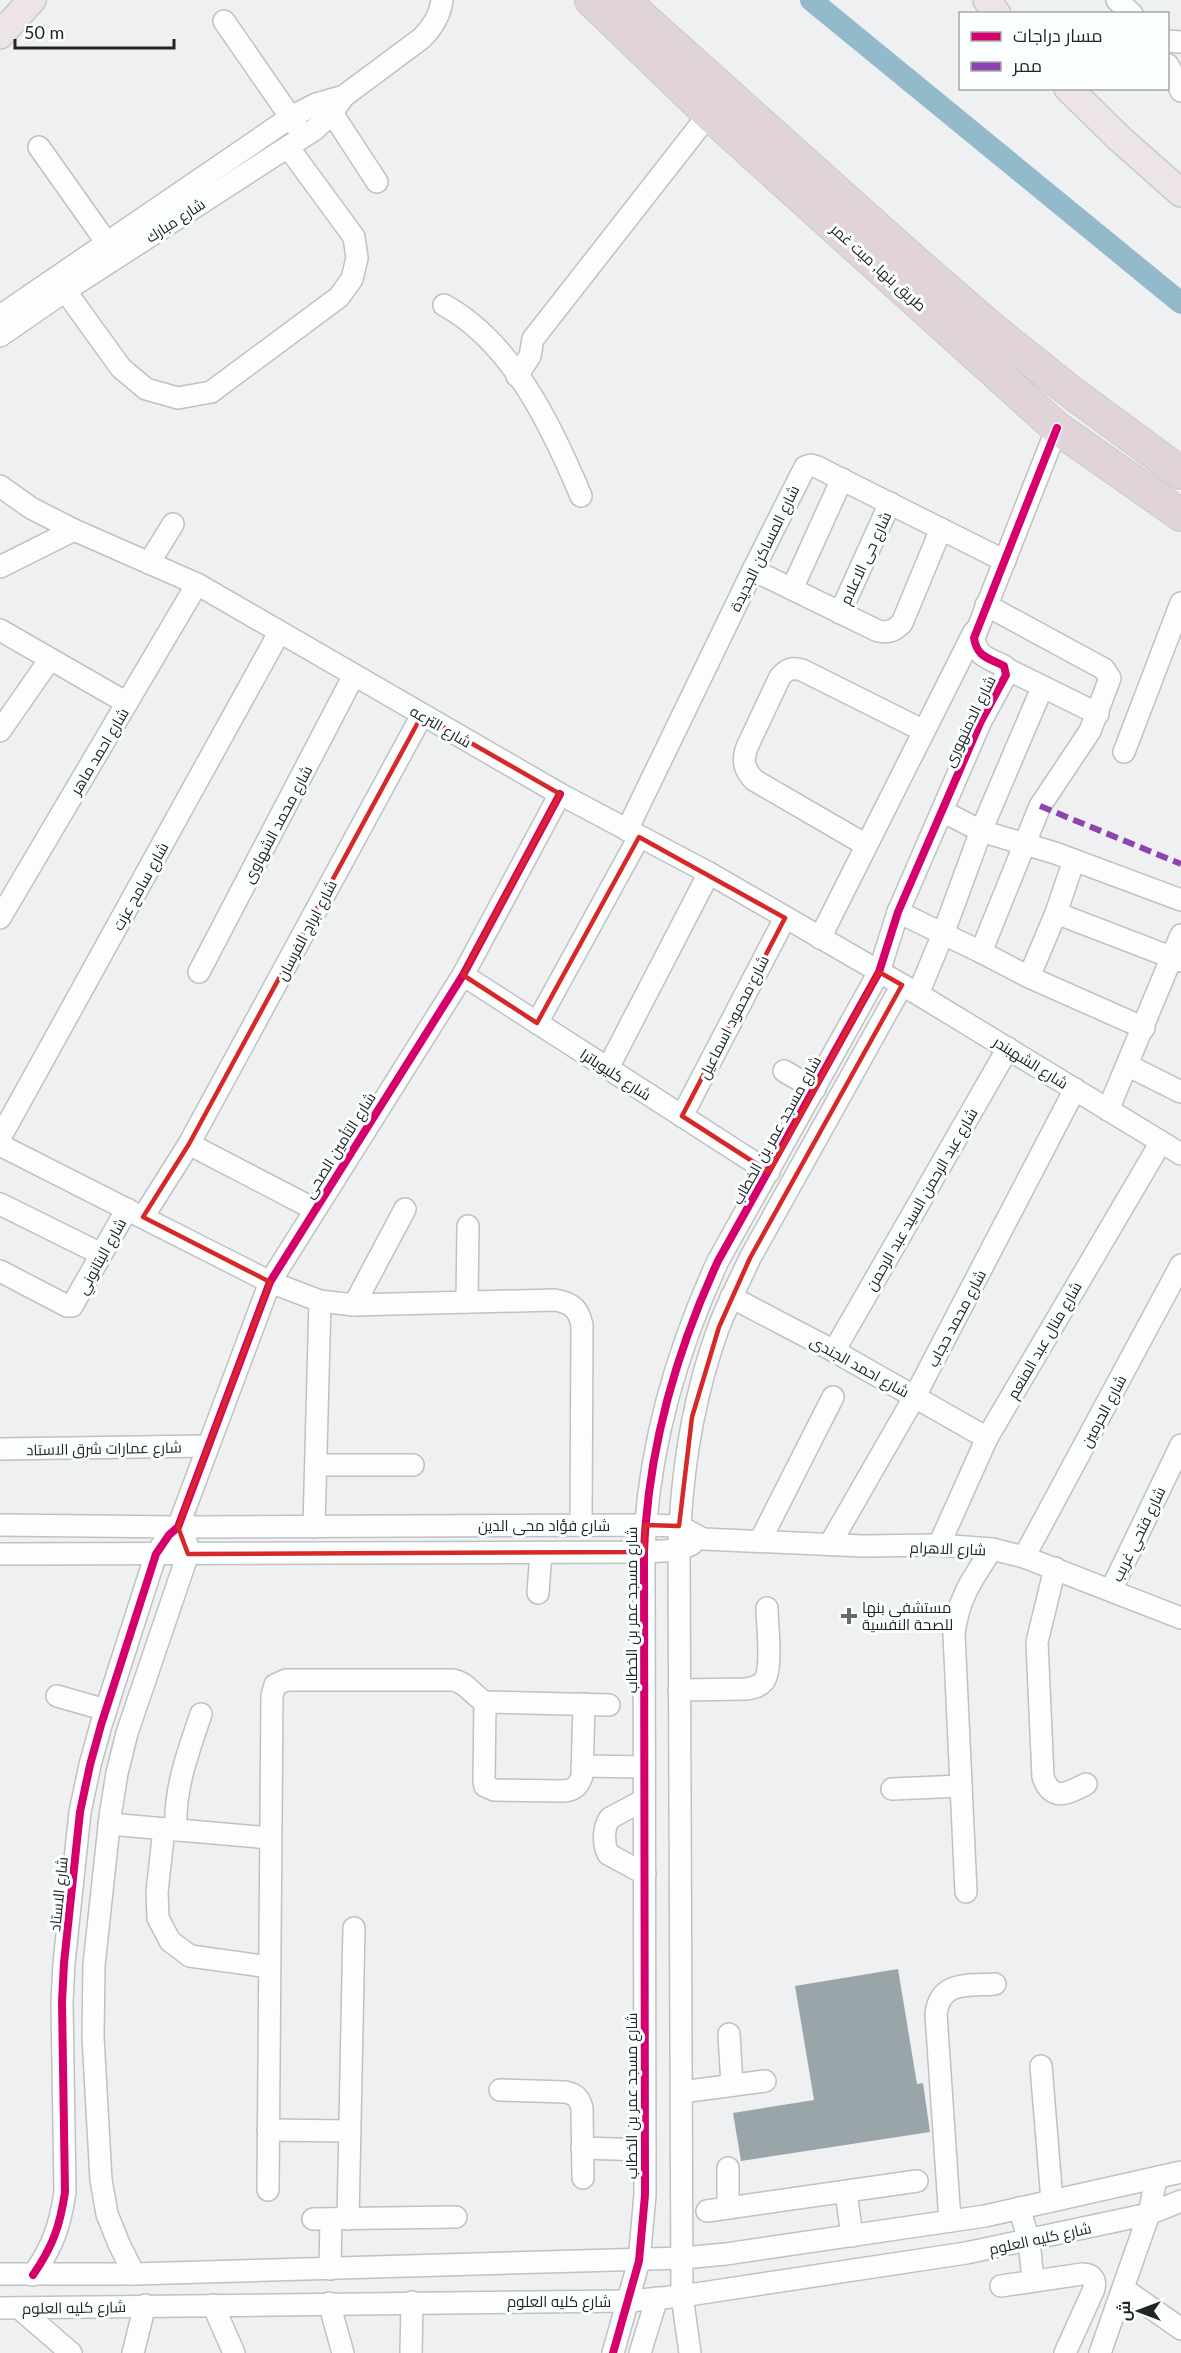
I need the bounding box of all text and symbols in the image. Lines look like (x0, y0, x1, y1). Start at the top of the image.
scale bar (15, 12, 174, 50)
legend (959, 12, 1169, 90)
text: 50 m (24, 21, 64, 43)
text: مسار دراجات (1013, 24, 1102, 47)
text: ممر (1012, 54, 1042, 77)
street label: شارع مبارك (142, 194, 210, 248)
street label: طريق بنها, ميت غمر (826, 219, 930, 316)
street label: شارع المساكن الجديدة (726, 482, 805, 615)
street label: شارع حى الاعلام (836, 509, 897, 609)
street label: شارع الدمنهورى (939, 673, 1002, 771)
street label: شارع الترعه (406, 701, 475, 753)
street label: شارع احمد ماهر (66, 704, 134, 800)
street label: شارع محمد الشهاوى (238, 762, 318, 887)
street label: شارع سامح عزت (108, 839, 174, 935)
street label: شارع ابراج الفرسان (272, 877, 343, 985)
street label: شارع محمود اسماعيل (694, 952, 775, 1083)
street label: شارع الشهبندر (988, 1031, 1072, 1095)
street label: شارع كليوباترا (576, 1044, 655, 1106)
street label: شارع مسجد عمر بن الخطاب (728, 1053, 827, 1209)
street label: شارع التأمين الصحى (299, 1089, 381, 1203)
street label: شارع عبد الرحمن السيد عبد الرحمن (861, 1105, 983, 1295)
street label: شارع البتانوني (73, 1215, 133, 1299)
street label: شارع محمد حجاب (923, 1266, 992, 1371)
street label: شارع منال عبد المنعم (1003, 1278, 1088, 1403)
street label: شارع احمد الجندى (806, 1331, 913, 1403)
street label: شارع الحرمين (1076, 1372, 1132, 1452)
street label: شارع عمارات شرق الاستاد (26, 1438, 182, 1461)
street label: شارع فتحي غريب (1107, 1484, 1172, 1586)
street label: شارع فؤاد محى الدين (478, 1516, 610, 1537)
street label: شارع مسجد عمر بن الخطاب (622, 1527, 643, 1693)
street label: شارع الاهرام (909, 1538, 987, 1561)
place label: مستشفى بنها للصحة النفسية (862, 1598, 953, 1633)
marker: مستشفى بنها للصحة النفسية (840, 1607, 858, 1625)
street label: شارع الاستاد (45, 1856, 74, 1933)
street label: شارع مسجد عمر بن الخطاب (622, 2013, 643, 2179)
street label: شارع كليه العلوم (987, 2218, 1093, 2261)
north arrow (1109, 2281, 1169, 2341)
street label: شارع كليه العلوم (507, 2292, 611, 2313)
street label: شارع كليه العلوم (22, 2297, 126, 2320)
text: ش (1114, 2301, 1134, 2321)

